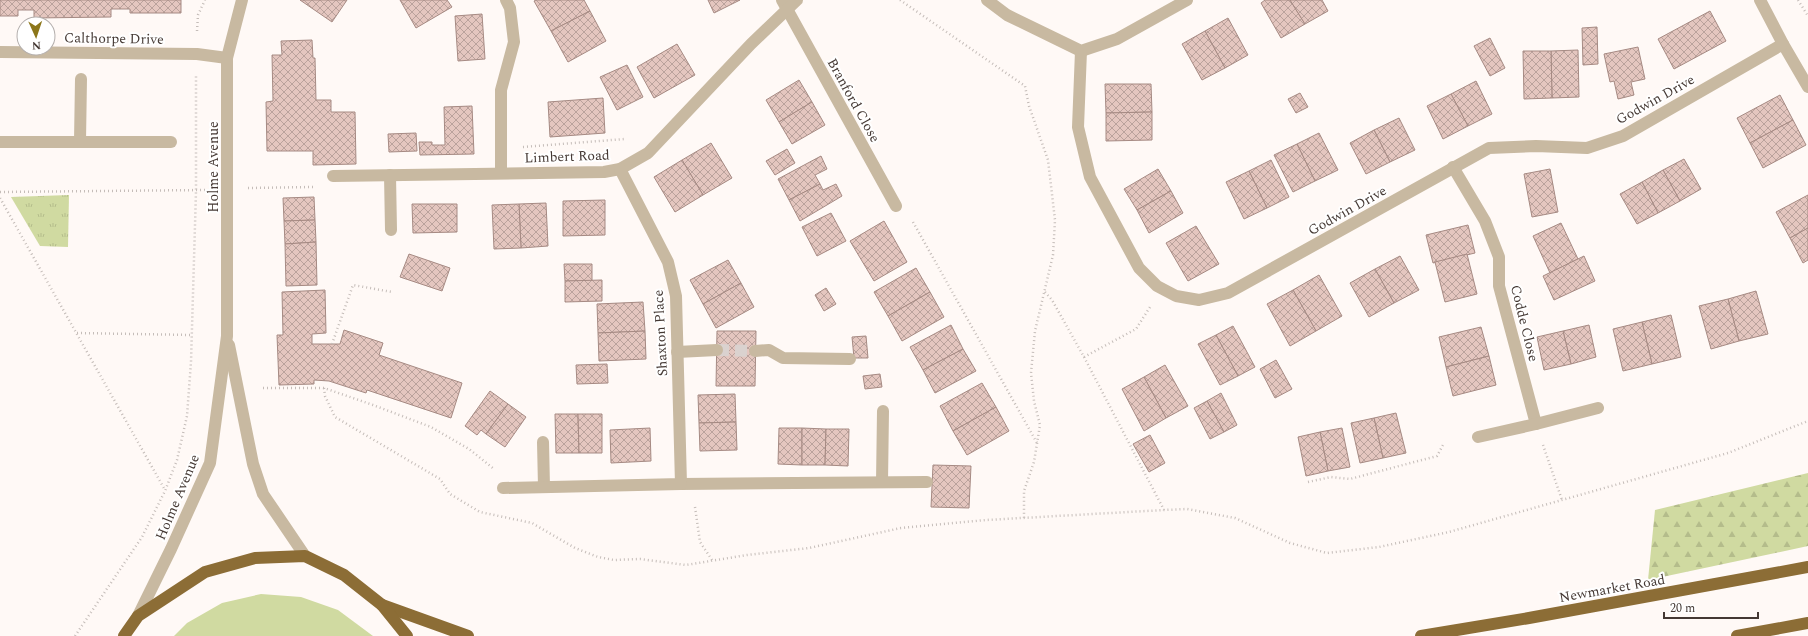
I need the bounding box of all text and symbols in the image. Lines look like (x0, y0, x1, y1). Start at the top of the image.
north arrow (16, 16, 56, 56)
street label: Calthorpe Drive (64, 27, 164, 50)
text: N (32, 37, 41, 54)
street label: Branford Close (822, 54, 886, 147)
street label: Godwin Drive (1612, 69, 1699, 130)
street label: Holme Avenue (203, 121, 224, 213)
street label: Limbert Road (524, 145, 610, 168)
street label: Godwin Drive (1304, 180, 1391, 241)
street label: Codde Close (1505, 283, 1544, 364)
street label: Shaxton Place (648, 289, 673, 377)
street label: Holme Avenue (150, 451, 205, 543)
street label: Newmarket Road (1557, 569, 1667, 608)
scale bar (1664, 594, 1758, 620)
text: 20 m (1670, 599, 1695, 618)

